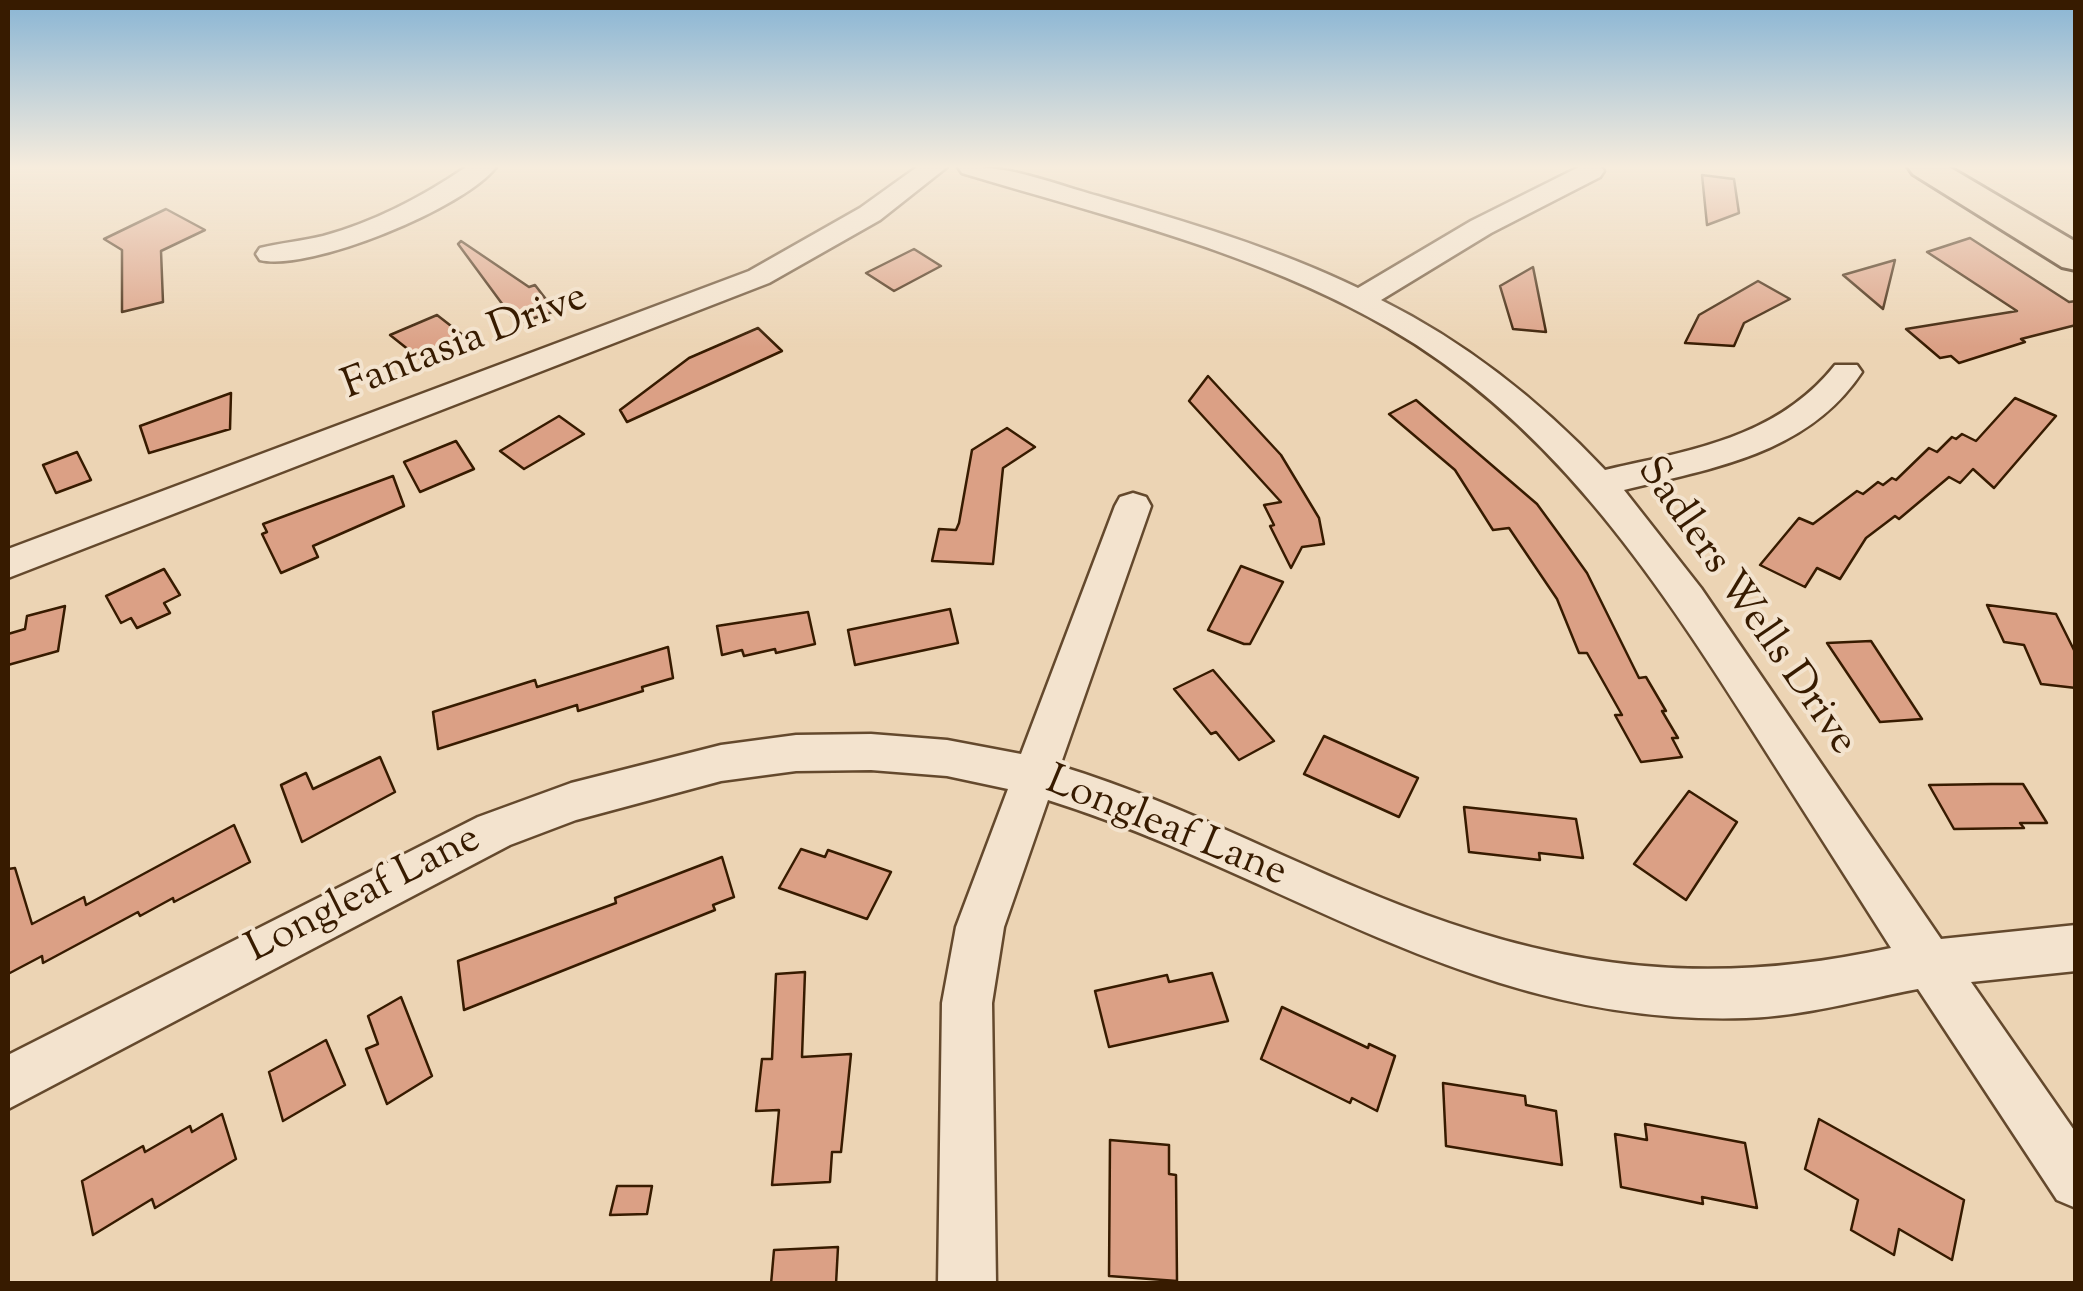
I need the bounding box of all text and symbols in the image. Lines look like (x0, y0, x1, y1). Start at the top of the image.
street label: Fantasia Drive (337, 275, 595, 415)
street label: Sadlers Wells Drive (1623, 450, 1865, 766)
street label: Longleaf Lane (1037, 759, 1293, 901)
street label: Longleaf Lane (240, 817, 490, 977)

